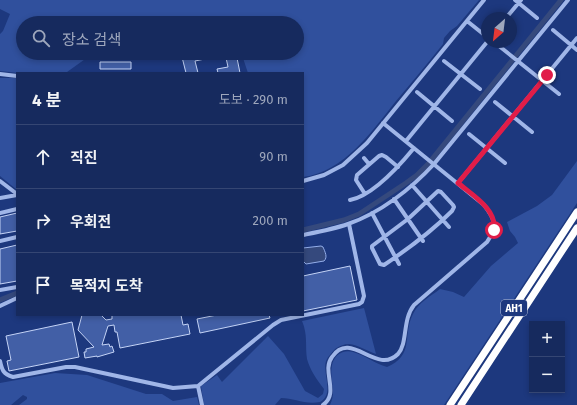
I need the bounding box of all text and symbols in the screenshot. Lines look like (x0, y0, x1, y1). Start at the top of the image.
north arrow (481, 12, 517, 48)
search box (16, 16, 304, 60)
icon: search (30, 27, 52, 49)
text: 장소 검색 (62, 31, 121, 49)
route end (538, 66, 556, 84)
text: 4 분 (32, 90, 61, 111)
text: 도보 · 290 m (219, 92, 288, 107)
icon: ahead (32, 146, 54, 168)
text: 직진 (70, 149, 98, 167)
text: 90 m (259, 149, 288, 164)
icon: right (32, 210, 54, 232)
text: 우회전 (70, 213, 111, 231)
text: 200 m (252, 213, 288, 228)
route start (485, 221, 503, 239)
icon: arrive (32, 274, 54, 296)
text: 목적지 도착 (70, 277, 143, 295)
road number: AH1 (501, 300, 527, 316)
map controls (529, 321, 565, 393)
button: + (529, 321, 565, 357)
button: − (529, 357, 565, 393)

